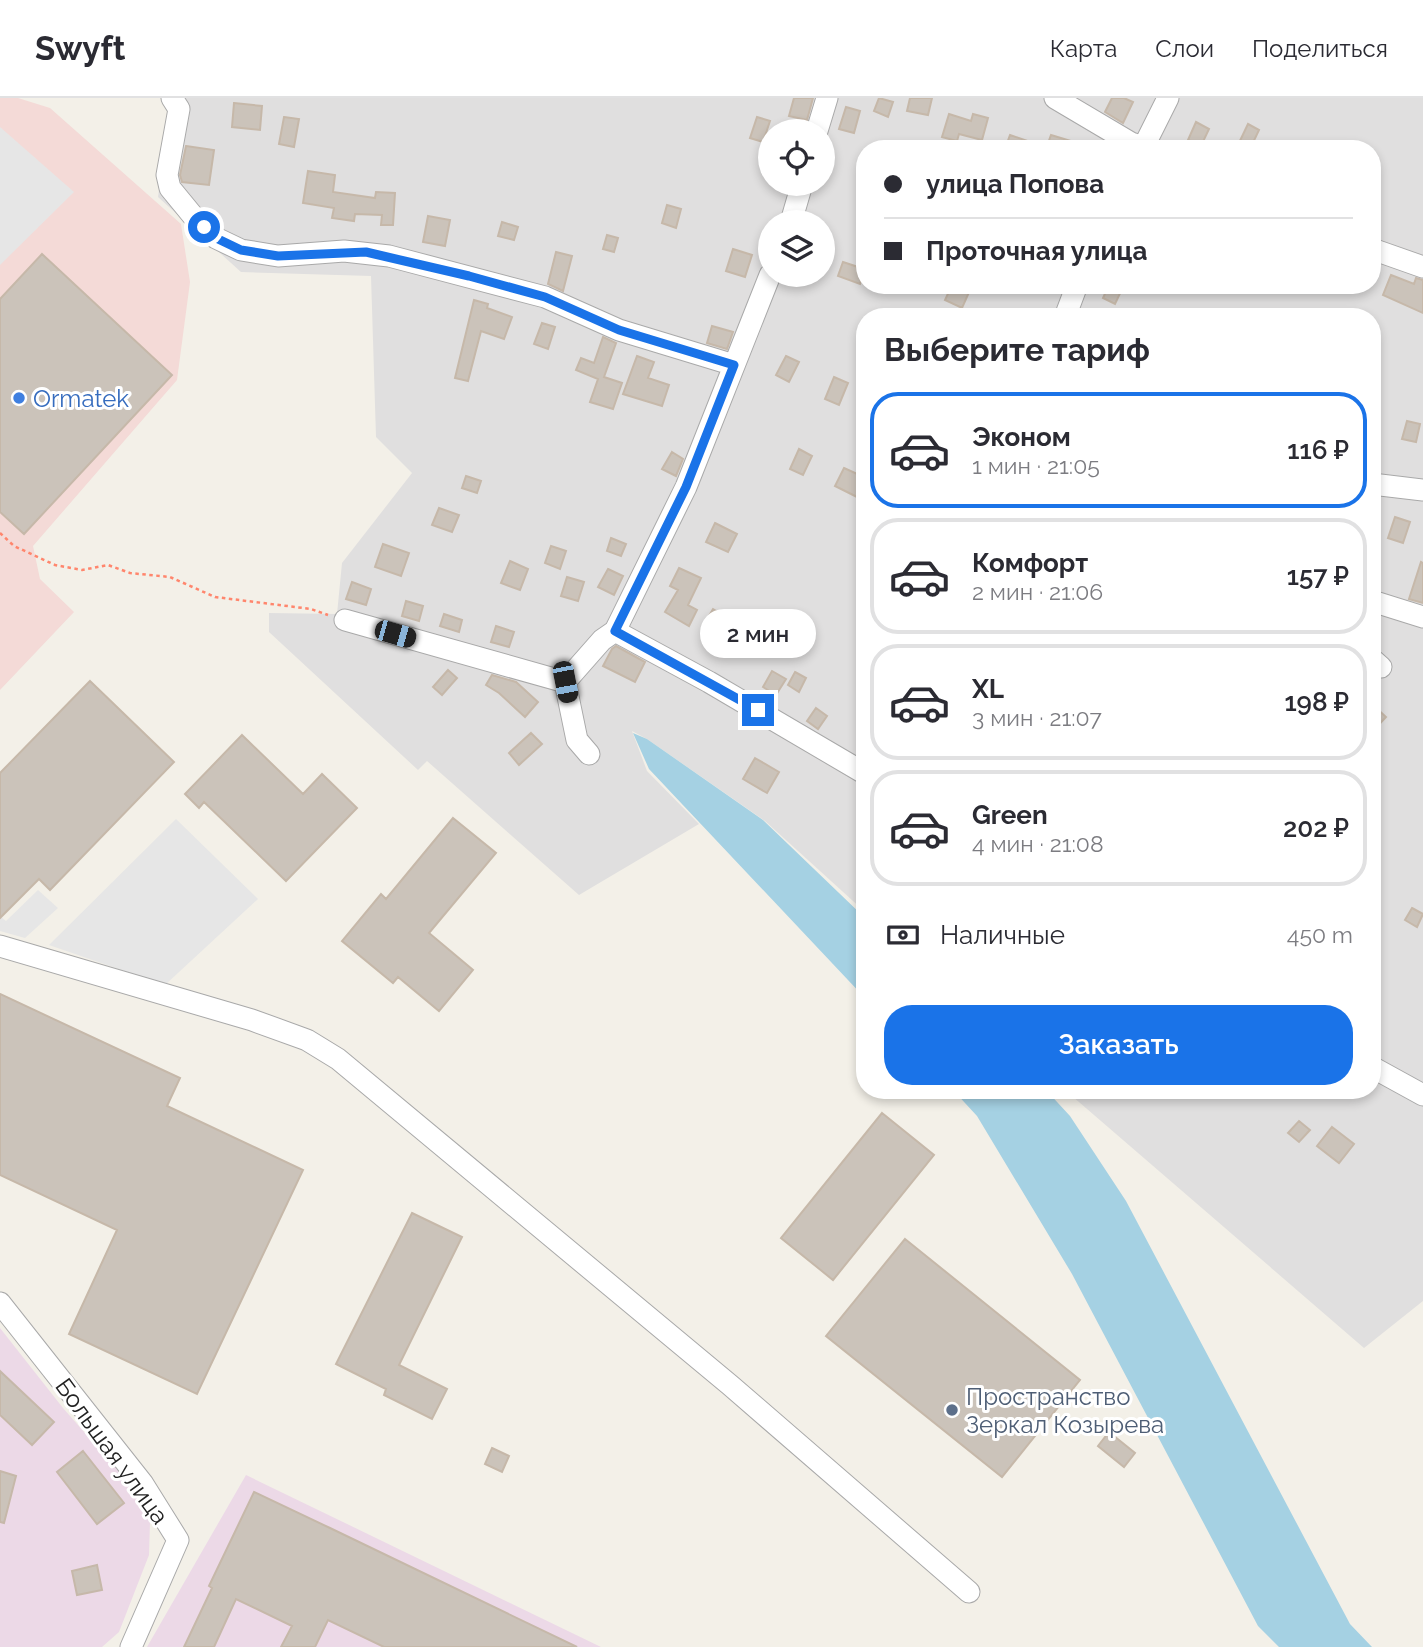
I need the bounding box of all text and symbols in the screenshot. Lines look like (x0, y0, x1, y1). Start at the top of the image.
text: Swyft (35, 29, 125, 68)
text: Карта (1050, 34, 1117, 63)
text: Слои (1155, 34, 1214, 63)
text: Поделиться (1252, 34, 1388, 63)
map controls (758, 119, 835, 287)
button: locate (758, 119, 835, 196)
text: улица Попова (926, 169, 1104, 199)
button: layers (758, 210, 835, 287)
route start (188, 211, 220, 243)
text: Проточная улица (926, 236, 1147, 266)
text: Выберите тариф (884, 331, 1150, 368)
place label: Ormatek (33, 384, 129, 413)
marker: Ormatek (11, 390, 27, 406)
icon: car (888, 419, 951, 482)
text: Эконом (972, 422, 1071, 452)
text: 116 ₽ (1287, 435, 1349, 465)
text: 1 мин · 21:05 (972, 452, 1100, 479)
icon: car (888, 545, 951, 608)
text: Комфорт (972, 548, 1088, 578)
text: 157 ₽ (1287, 561, 1349, 591)
text: 2 мин · 21:06 (972, 578, 1103, 605)
callout: 2 мин (700, 608, 816, 658)
car (372, 618, 419, 650)
text: 2 мин (727, 620, 789, 647)
car (551, 659, 580, 705)
icon: car (888, 671, 951, 734)
text: XL (972, 674, 1004, 704)
text: 198 ₽ (1284, 687, 1349, 717)
route end (742, 694, 774, 726)
text: 3 мин · 21:07 (972, 704, 1102, 731)
icon: car (888, 797, 951, 860)
text: Green (972, 800, 1048, 830)
text: 202 ₽ (1283, 813, 1349, 843)
text: 4 мин · 21:08 (972, 830, 1104, 857)
icon: cash (884, 916, 922, 954)
text: Наличные (940, 920, 1065, 950)
text: 450 m (1287, 921, 1353, 948)
button: Заказать (884, 1005, 1353, 1085)
street label: Большая улица (49, 1372, 175, 1530)
place label: Пространство Зеркал Козырева (966, 1382, 1164, 1439)
marker: Пространство Зеркал Козырева (944, 1402, 960, 1418)

